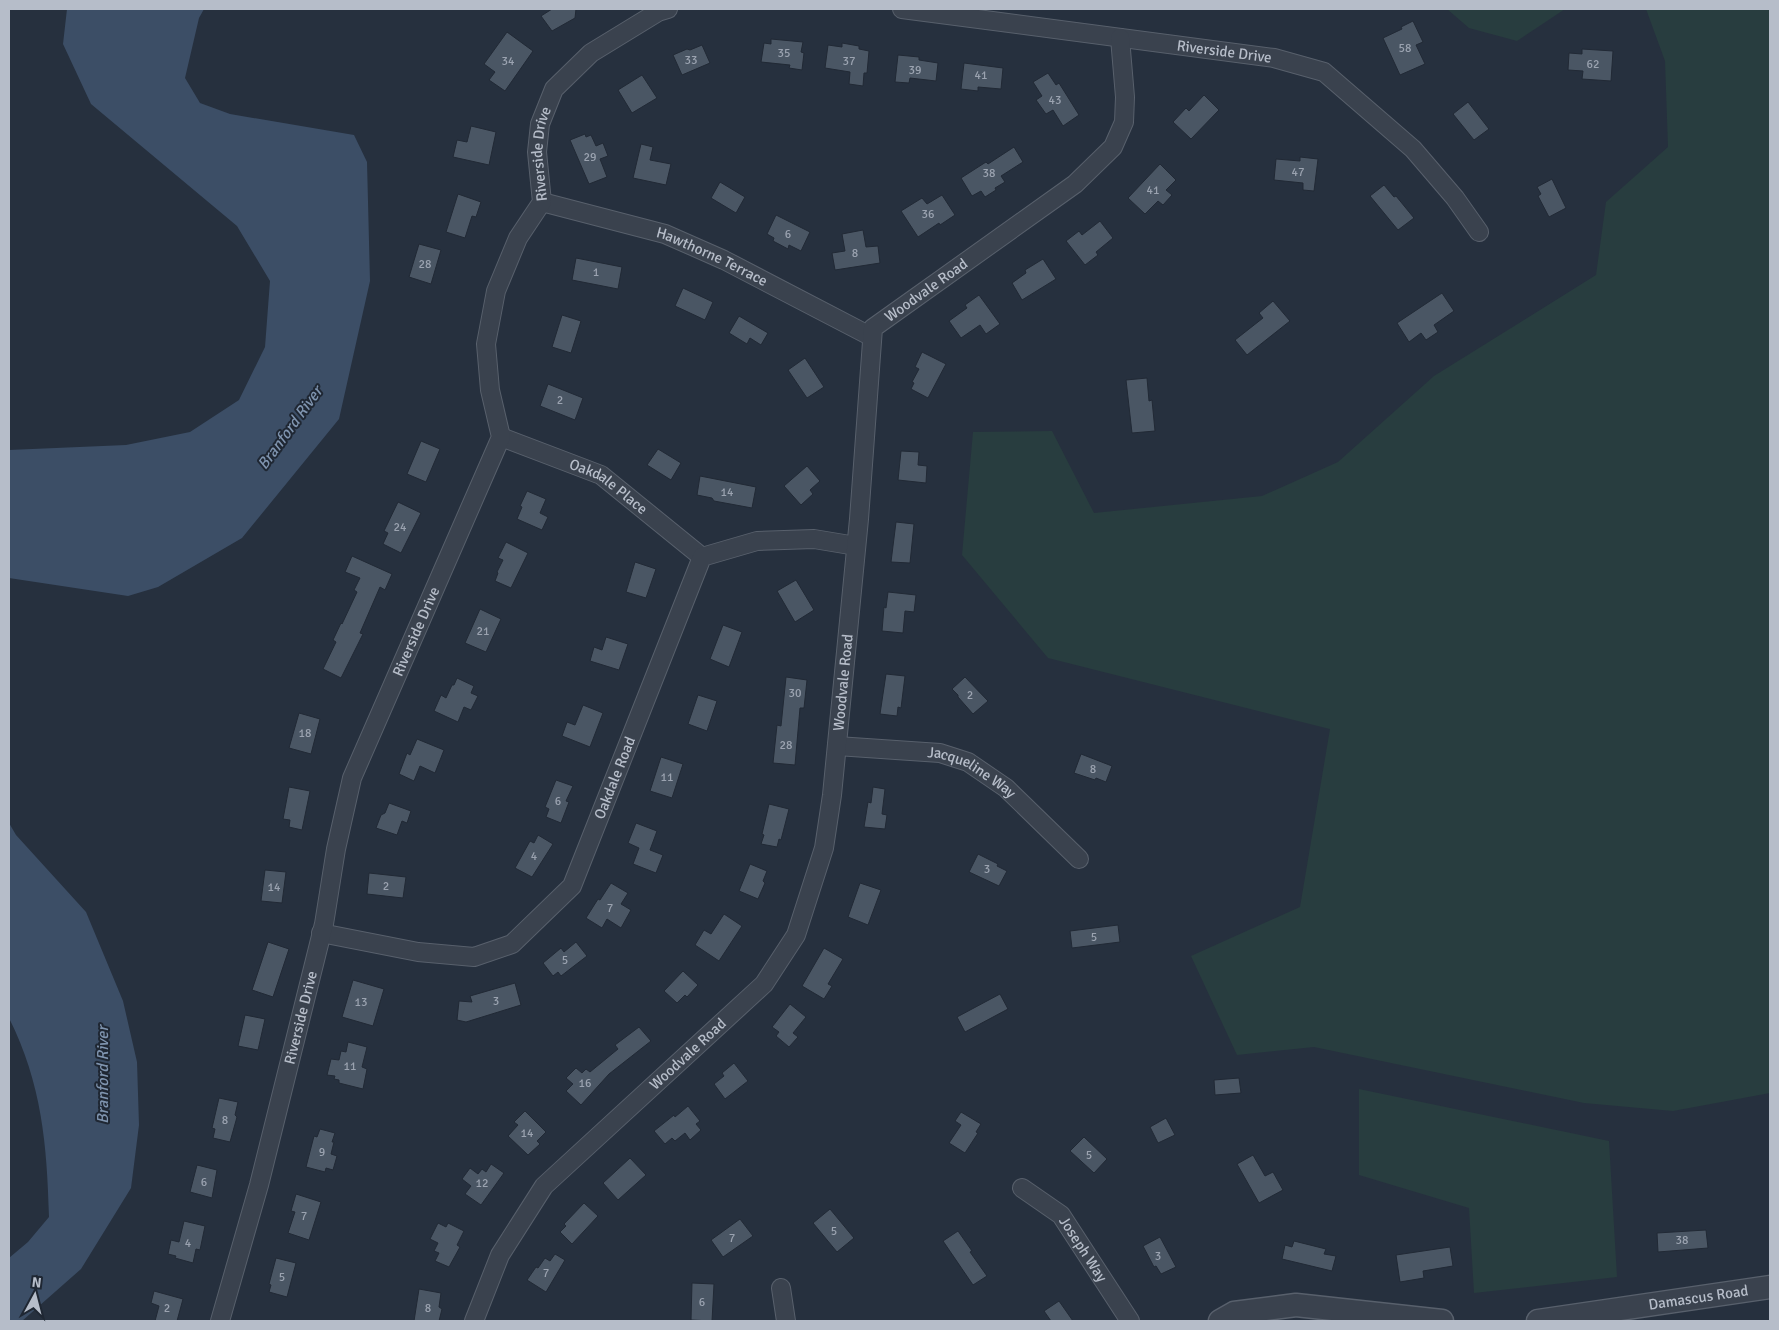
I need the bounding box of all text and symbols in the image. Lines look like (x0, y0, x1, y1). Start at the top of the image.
street label: Riverside Drive (1176, 36, 1273, 67)
house number: 58 (1399, 41, 1411, 56)
house number: 35 (778, 46, 790, 61)
house number: 33 (685, 53, 697, 68)
house number: 34 (502, 54, 515, 69)
house number: 37 (843, 54, 855, 69)
house number: 62 (1587, 57, 1599, 72)
house number: 39 (909, 63, 921, 78)
house number: 41 (975, 68, 987, 83)
house number: 43 (1049, 93, 1061, 108)
street label: Riverside Drive (528, 104, 555, 202)
house number: 29 (584, 150, 596, 165)
house number: 47 (1292, 165, 1304, 180)
house number: 38 (983, 166, 995, 181)
house number: 41 (1147, 183, 1159, 198)
house number: 36 (922, 207, 934, 222)
street label: Hawthorne Terrace (654, 223, 771, 290)
house number: 6 (785, 227, 791, 242)
house number: 8 (852, 246, 858, 261)
street label: Woodvale Road (881, 255, 971, 326)
house number: 28 (419, 257, 431, 272)
house number: 1 (593, 265, 599, 280)
water label: Branford River (253, 381, 328, 474)
house number: 2 (557, 393, 563, 408)
street label: Oakdale Place (567, 455, 651, 518)
house number: 14 (721, 485, 734, 500)
house number: 24 (394, 520, 407, 535)
street label: Riverside Drive (389, 584, 443, 679)
house number: 21 (477, 624, 489, 639)
street label: Woodvale Road (829, 633, 857, 732)
house number: 30 (789, 686, 801, 701)
house number: 2 (967, 688, 973, 703)
house number: 18 (299, 726, 311, 741)
street label: Oakdale Road (590, 734, 639, 822)
house number: 28 (780, 738, 792, 753)
street label: Jacqueline Way (927, 743, 1020, 802)
house number: 8 (1090, 762, 1096, 777)
house number: 11 (661, 770, 673, 785)
house number: 6 (555, 794, 561, 809)
house number: 4 (531, 849, 538, 864)
house number: 3 (984, 862, 990, 877)
house number: 2 (383, 879, 389, 894)
house number: 14 (268, 880, 281, 895)
house number: 7 (607, 901, 613, 916)
house number: 5 (1091, 930, 1097, 945)
house number: 5 (562, 953, 568, 968)
street label: Riverside Drive (280, 969, 321, 1066)
house number: 3 (493, 994, 499, 1009)
house number: 13 (355, 995, 367, 1010)
street label: Woodvale Road (646, 1014, 730, 1094)
water label: Branford River (93, 1024, 113, 1124)
house number: 11 (344, 1059, 356, 1074)
house number: 16 (579, 1076, 591, 1091)
house number: 8 (222, 1113, 228, 1128)
house number: 14 (521, 1126, 534, 1141)
house number: 9 (319, 1145, 325, 1160)
house number: 5 (1086, 1148, 1092, 1163)
house number: 6 (201, 1175, 207, 1190)
house number: 12 (476, 1176, 488, 1191)
house number: 7 (301, 1209, 307, 1224)
street label: Joseph Way (1055, 1213, 1111, 1285)
house number: 5 (831, 1224, 837, 1239)
house number: 7 (729, 1231, 735, 1246)
house number: 38 (1676, 1233, 1688, 1248)
house number: 4 (185, 1236, 192, 1251)
house number: 3 (1155, 1249, 1161, 1264)
house number: 7 (543, 1266, 549, 1281)
north arrow (10, 1270, 60, 1320)
house number: 5 (279, 1270, 285, 1285)
text: N (31, 1274, 42, 1292)
street label: Damascus Road (1647, 1281, 1749, 1314)
house number: 6 (699, 1295, 705, 1310)
house number: 2 (164, 1301, 170, 1316)
house number: 8 (425, 1301, 431, 1316)

